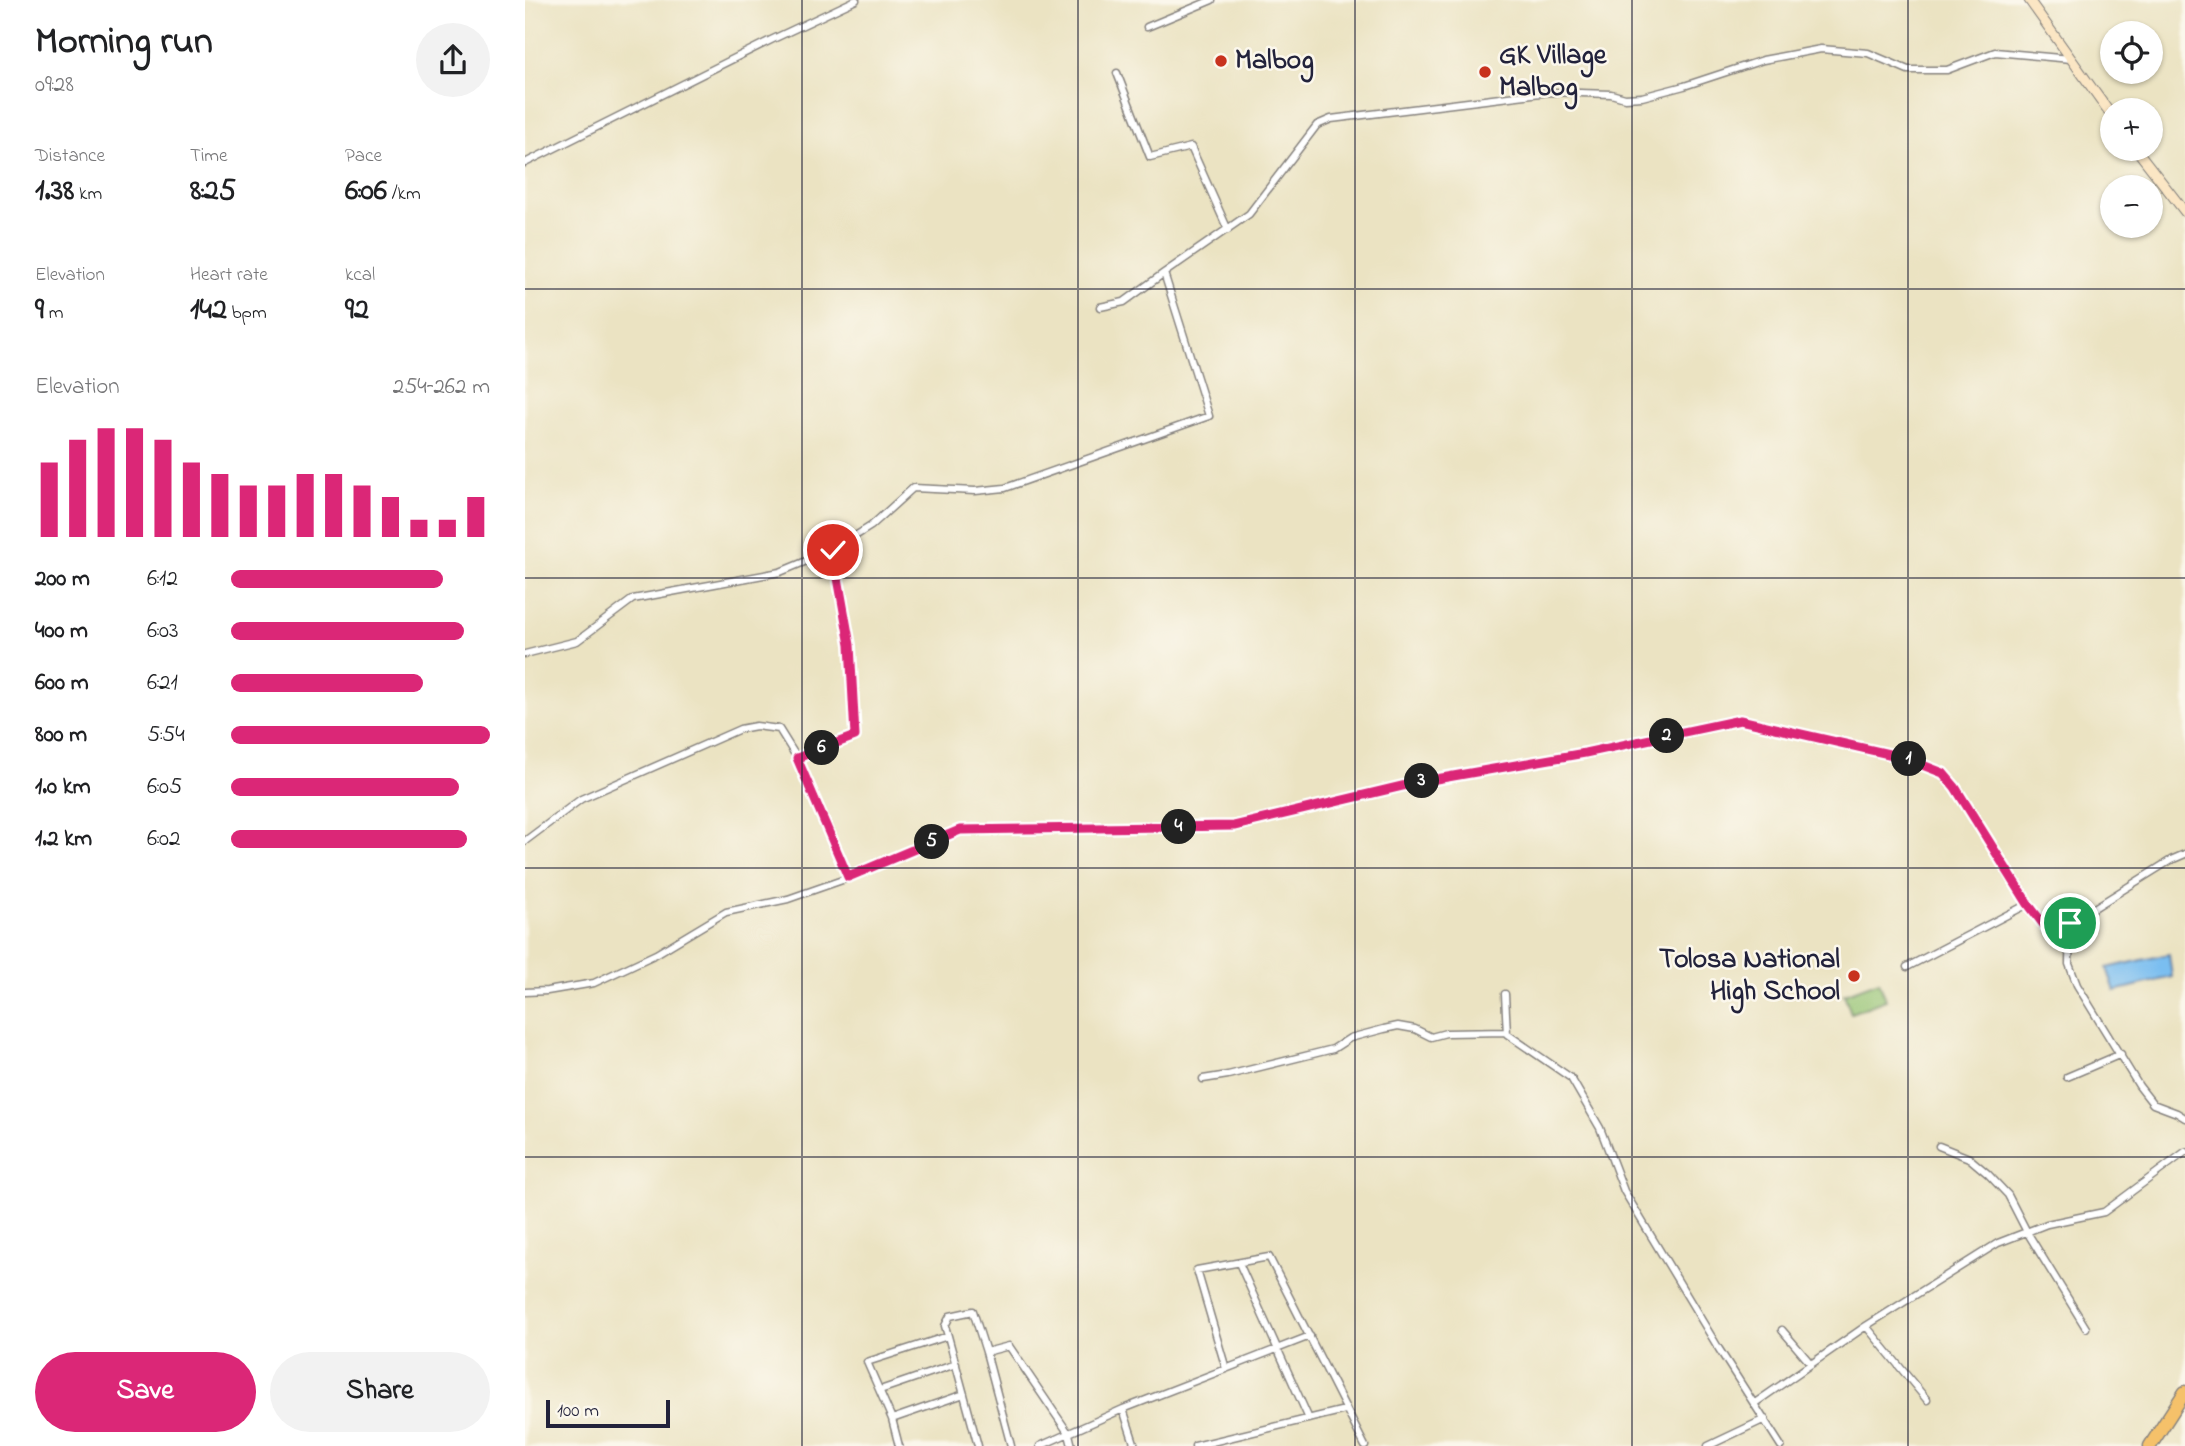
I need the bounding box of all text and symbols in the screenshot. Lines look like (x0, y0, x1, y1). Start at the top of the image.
text: Morning run (35, 15, 213, 71)
map controls (2100, 21, 2163, 238)
button: locate (2100, 21, 2163, 84)
button: share (416, 23, 490, 97)
place label: GK Village Malbog (1499, 36, 1608, 110)
place label: Malbog (1235, 41, 1314, 83)
marker: Malbog (1213, 53, 1229, 69)
marker: GK Village Malbog (1477, 64, 1493, 80)
text: 09:28 (35, 69, 74, 102)
button: + (2100, 98, 2163, 161)
text: Distance (35, 143, 105, 170)
text: Time (190, 143, 228, 170)
text: Pace (345, 143, 382, 170)
text: 1.38 (35, 170, 74, 214)
text: 8:25 (190, 170, 236, 214)
text: 6:06 (345, 170, 387, 214)
button: − (2100, 175, 2163, 238)
text: km (74, 181, 102, 208)
text: /km (387, 181, 421, 208)
text: Elevation (35, 262, 105, 289)
text: Heart rate (190, 262, 268, 289)
text: kcal (345, 262, 375, 289)
text: 9 (35, 289, 44, 333)
text: 142 (190, 289, 227, 333)
text: 92 (345, 289, 369, 333)
text: m (44, 300, 64, 327)
text: bpm (227, 300, 267, 327)
text: Elevation (35, 371, 120, 404)
text: 254–262 m (393, 371, 490, 404)
pin (803, 520, 863, 580)
icon: check (814, 531, 852, 569)
text: 200 m (35, 563, 90, 596)
text: 6:12 (147, 563, 178, 596)
text: 400 m (35, 615, 88, 648)
text: 6:03 (147, 615, 179, 648)
text: 600 m (35, 667, 89, 700)
text: 6:21 (147, 667, 178, 700)
pin: 2 (1649, 718, 1685, 754)
text: 800 m (35, 719, 87, 752)
text: 5:54 (147, 719, 185, 752)
text: 2 (1662, 722, 1671, 749)
pin: 6 (805, 730, 839, 766)
text: 6 (817, 734, 826, 761)
pin: 1 (1891, 742, 1927, 776)
text: 1 (1905, 745, 1912, 772)
pin: 3 (1405, 764, 1439, 798)
text: 3 (1418, 767, 1425, 794)
text: 1.0 km (35, 771, 91, 804)
text: 6:05 (147, 771, 182, 804)
pin: 4 (1161, 810, 1197, 844)
text: 4 (1175, 813, 1182, 840)
text: 1.2 km (35, 823, 92, 856)
text: 6:02 (147, 823, 180, 856)
pin: 5 (915, 824, 949, 860)
text: 5 (926, 828, 937, 855)
pin (2040, 893, 2100, 953)
icon: arrive (2051, 904, 2089, 942)
place label: Tolosa National High School (1659, 940, 1840, 1014)
marker: Tolosa National High School (1846, 968, 1862, 984)
button: Save (35, 1352, 256, 1432)
button: Share (270, 1352, 490, 1432)
scale bar (546, 1397, 670, 1429)
text: 100 m (557, 1398, 599, 1425)

